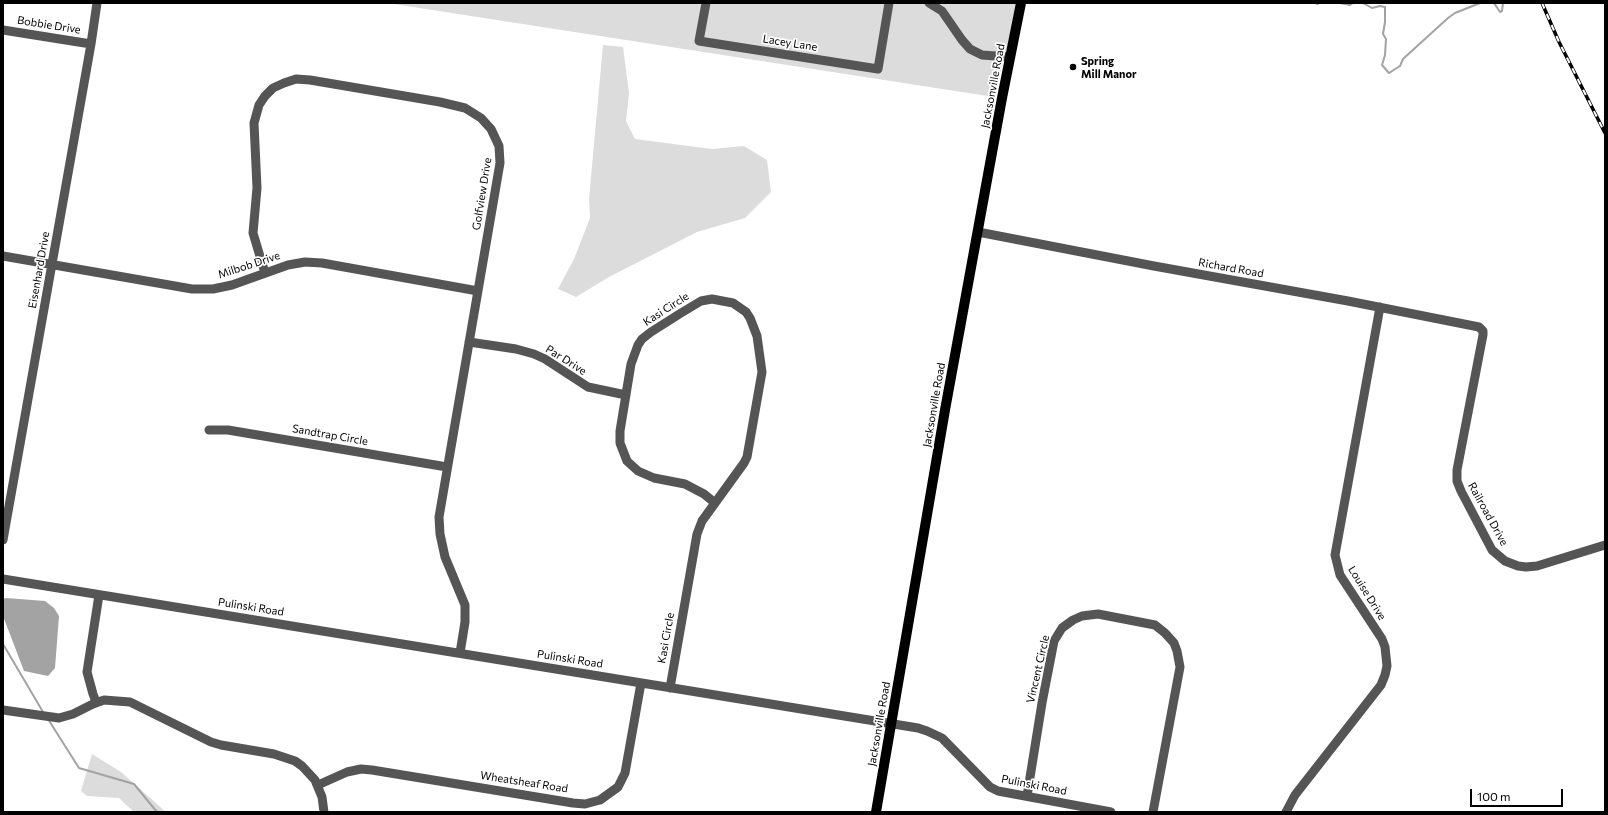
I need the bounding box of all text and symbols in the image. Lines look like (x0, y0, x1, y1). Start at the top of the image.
street label: Bobbie Drive (16, 13, 82, 37)
street label: Lacey Lane (762, 32, 818, 54)
street label: Jacksonville Road (978, 43, 1008, 129)
place label: Spring Mill Manor (1081, 54, 1137, 80)
marker: Spring Mill Manor (1068, 62, 1078, 72)
street label: Golfview Drive (470, 157, 494, 231)
street label: Eisenhard Drive (26, 231, 52, 309)
street label: Milbob Drive (216, 249, 282, 281)
street label: Richard Road (1197, 256, 1265, 280)
street label: Kasi Circle (641, 289, 691, 329)
street label: Par Drive (543, 342, 589, 378)
street label: Jacksonville Road (920, 362, 948, 448)
street label: Sandtrap Circle (291, 422, 369, 448)
street label: Railroad Drive (1465, 480, 1511, 548)
street label: Louise Drive (1345, 563, 1389, 623)
street label: Pulinski Road (217, 595, 285, 619)
street label: Kasi Circle (655, 611, 677, 665)
street label: Vincent Circle (1024, 634, 1052, 704)
street label: Pulinski Road (536, 647, 604, 671)
street label: Jacksonville Road (865, 681, 893, 767)
street label: Wheatsheaf Road (479, 769, 569, 795)
street label: Pulinski Road (1000, 772, 1068, 798)
scale bar (1472, 781, 1565, 807)
text: 100 m (1477, 789, 1511, 803)

